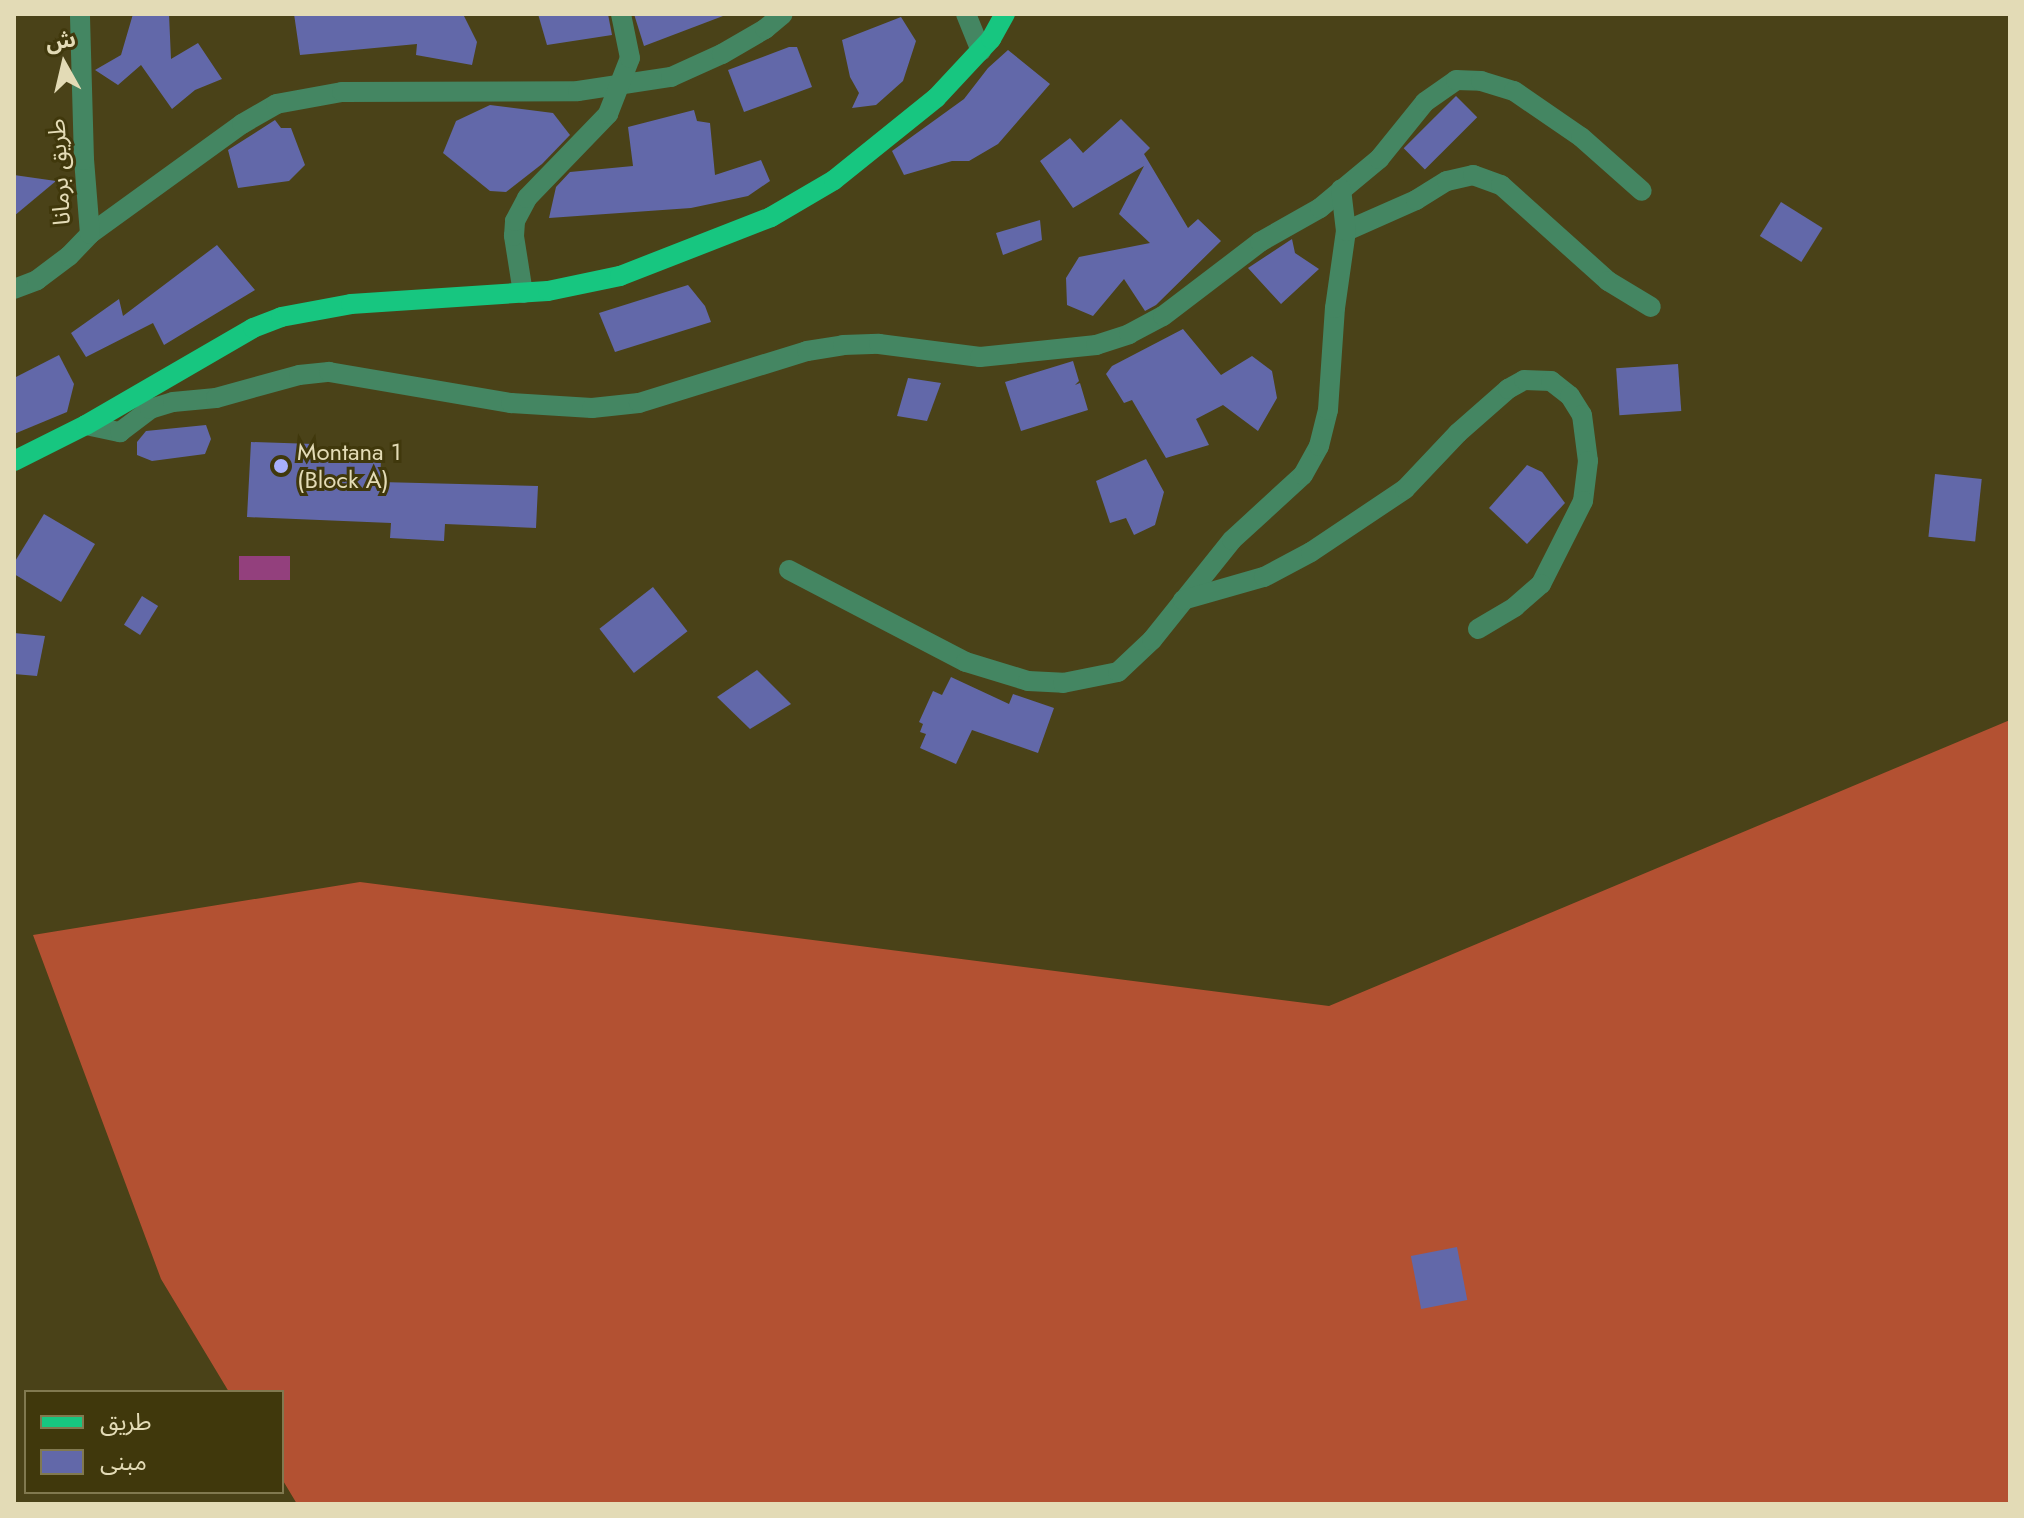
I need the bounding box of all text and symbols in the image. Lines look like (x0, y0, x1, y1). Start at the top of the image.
text: ش (44, 22, 78, 58)
north arrow (24, 24, 104, 104)
street label: طريق برمانا (42, 118, 76, 226)
place label: Montana 1 (Block A) (297, 438, 402, 494)
marker: Montana 1 (Block A) (272, 457, 290, 475)
legend (24, 1390, 284, 1494)
text: طريق (100, 1404, 152, 1439)
text: مبنى (100, 1444, 147, 1479)

